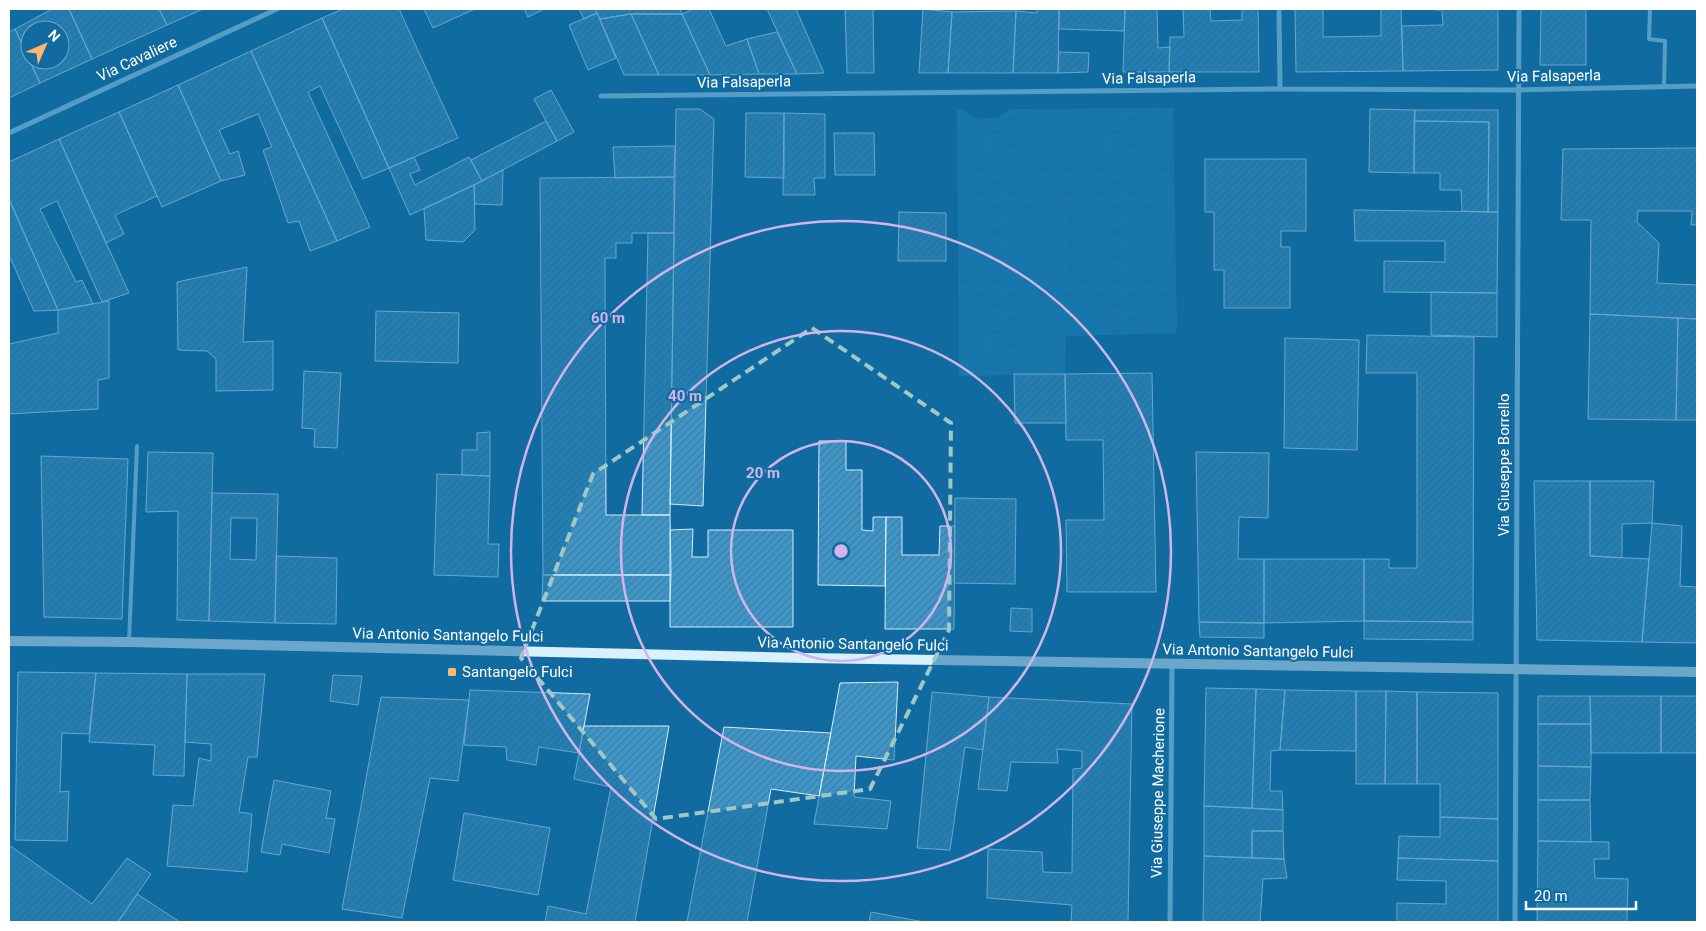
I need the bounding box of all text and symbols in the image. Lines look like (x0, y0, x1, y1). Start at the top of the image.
north arrow (20, 20, 70, 70)
text: N (45, 27, 63, 45)
street label: Via Cavaliere (94, 33, 180, 85)
street label: Via Falsaperla (1507, 66, 1601, 86)
street label: Via Falsaperla (1102, 68, 1196, 88)
street label: Via Falsaperla (697, 72, 791, 92)
text: 60 m (591, 309, 625, 327)
text: 40 m (668, 387, 702, 405)
street label: Via Giuseppe Borrello (1495, 393, 1513, 537)
text: 20 m (746, 464, 780, 482)
centre of rings (832, 542, 850, 560)
street label: Via Antonio Santangelo Fulci (352, 624, 544, 646)
street label: Via Antonio Santangelo Fulci (757, 633, 949, 655)
street label: Via Antonio Santangelo Fulci (1162, 640, 1354, 662)
place label: Santangelo Fulci (462, 663, 573, 681)
marker: Santangelo Fulci (446, 666, 458, 678)
street label: Via Giuseppe Macherione (1148, 708, 1168, 878)
scale bar (1526, 878, 1636, 910)
text: 20 m (1534, 887, 1568, 905)

